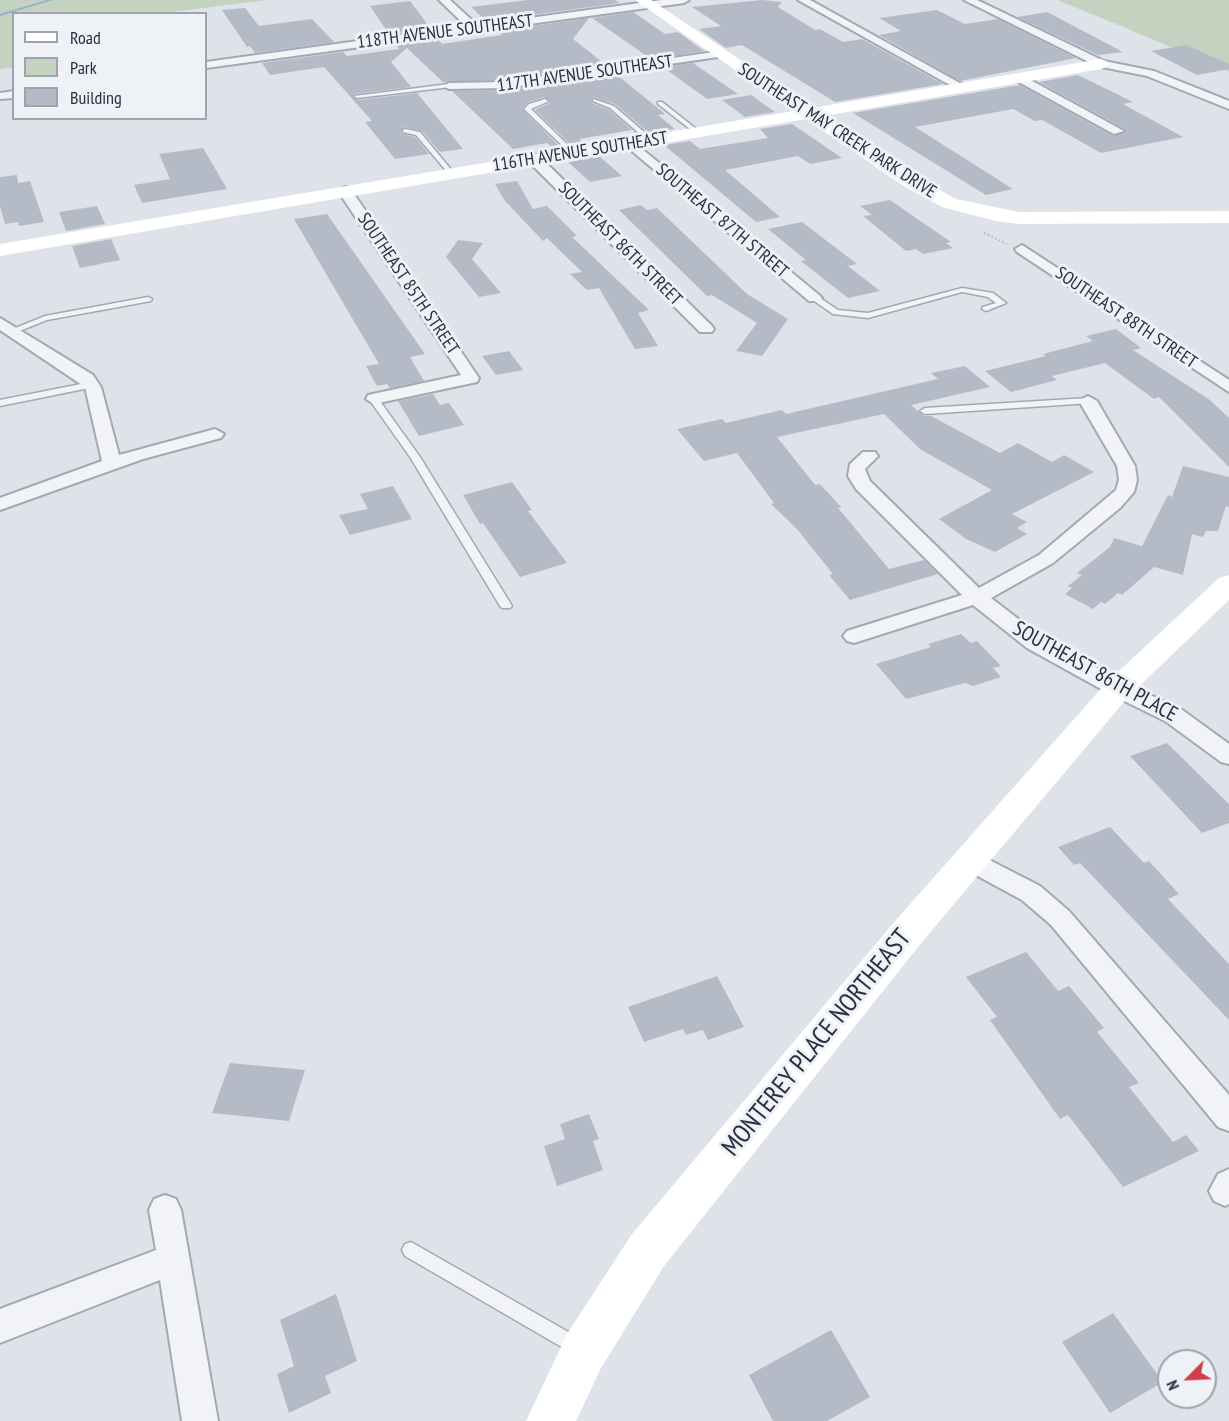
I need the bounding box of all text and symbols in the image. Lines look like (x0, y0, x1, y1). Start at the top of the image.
street label: 118TH AVENUE SOUTHEAST (356, 10, 534, 54)
legend (12, 12, 207, 120)
text: Road (70, 26, 101, 49)
street label: 117TH AVENUE SOUTHEAST (496, 51, 674, 97)
text: Park (70, 56, 97, 79)
street label: SOUTHEAST MAY CREEK PARK DRIVE (734, 59, 940, 203)
text: Building (70, 86, 122, 109)
street label: 116TH AVENUE SOUTHEAST (491, 127, 669, 177)
street label: SOUTHEAST 87TH STREET (651, 159, 793, 283)
street label: SOUTHEAST 86TH STREET (554, 178, 686, 310)
street label: SOUTHEAST 85TH STREET (353, 209, 463, 359)
street label: SOUTHEAST 88TH STREET (1051, 263, 1201, 373)
street label: SOUTHEAST 86TH PLACE (1008, 616, 1182, 728)
street label: MONTEREY PLACE NORTHEAST (716, 923, 918, 1163)
north arrow (1157, 1349, 1217, 1409)
text: N (1161, 1378, 1183, 1394)

